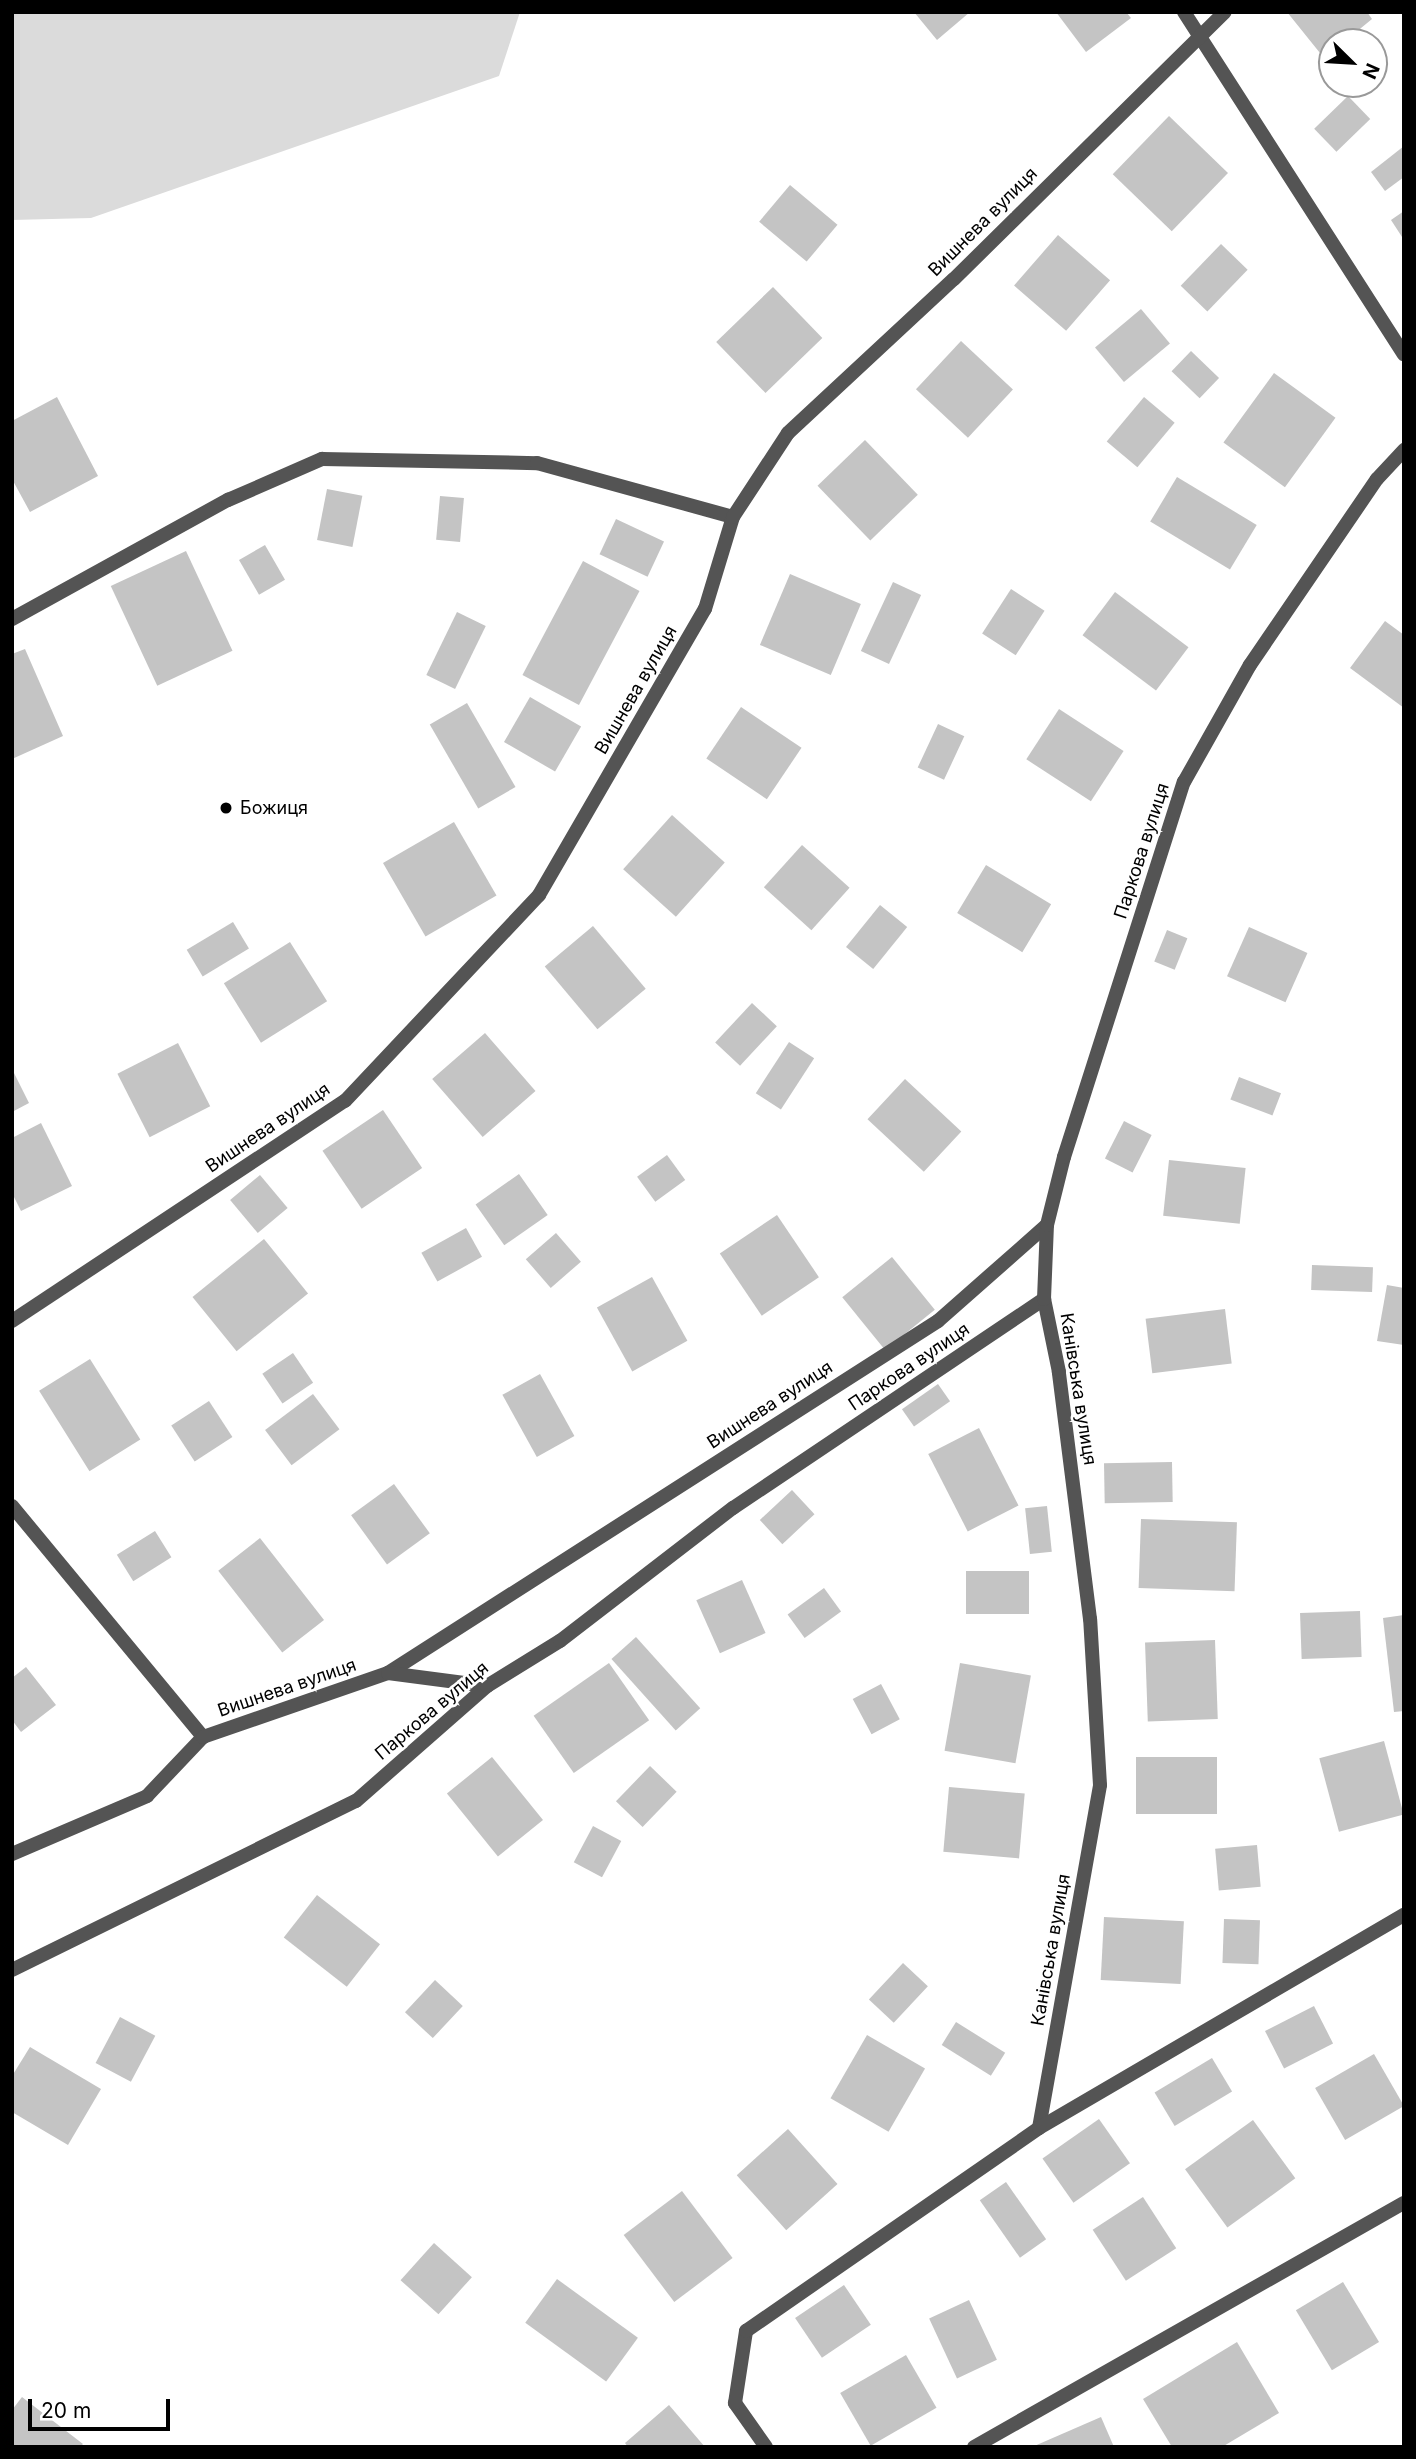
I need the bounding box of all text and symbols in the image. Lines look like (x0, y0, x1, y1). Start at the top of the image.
north arrow (1318, 28, 1388, 98)
text: N (1357, 60, 1384, 82)
street label: Вишнева вулиця (924, 163, 1042, 281)
street label: Вишнева вулиця (590, 622, 682, 758)
street label: Паркова вулиця (1110, 781, 1174, 921)
place label: Божиця (240, 797, 308, 819)
marker: Божиця (218, 800, 234, 816)
street label: Вишнева вулиця (202, 1079, 334, 1177)
street label: Канівська вулиця (1055, 1311, 1101, 1467)
street label: Паркова вулиця (844, 1319, 974, 1415)
street label: Вишнева вулиця (703, 1356, 837, 1454)
street label: Вишнева вулиця (215, 1654, 359, 1722)
street label: Паркова вулиця (371, 1657, 493, 1765)
street label: Канівська вулиця (1027, 1872, 1075, 2028)
scale bar (32, 2386, 173, 2430)
text: 20 m (41, 2398, 91, 2423)

